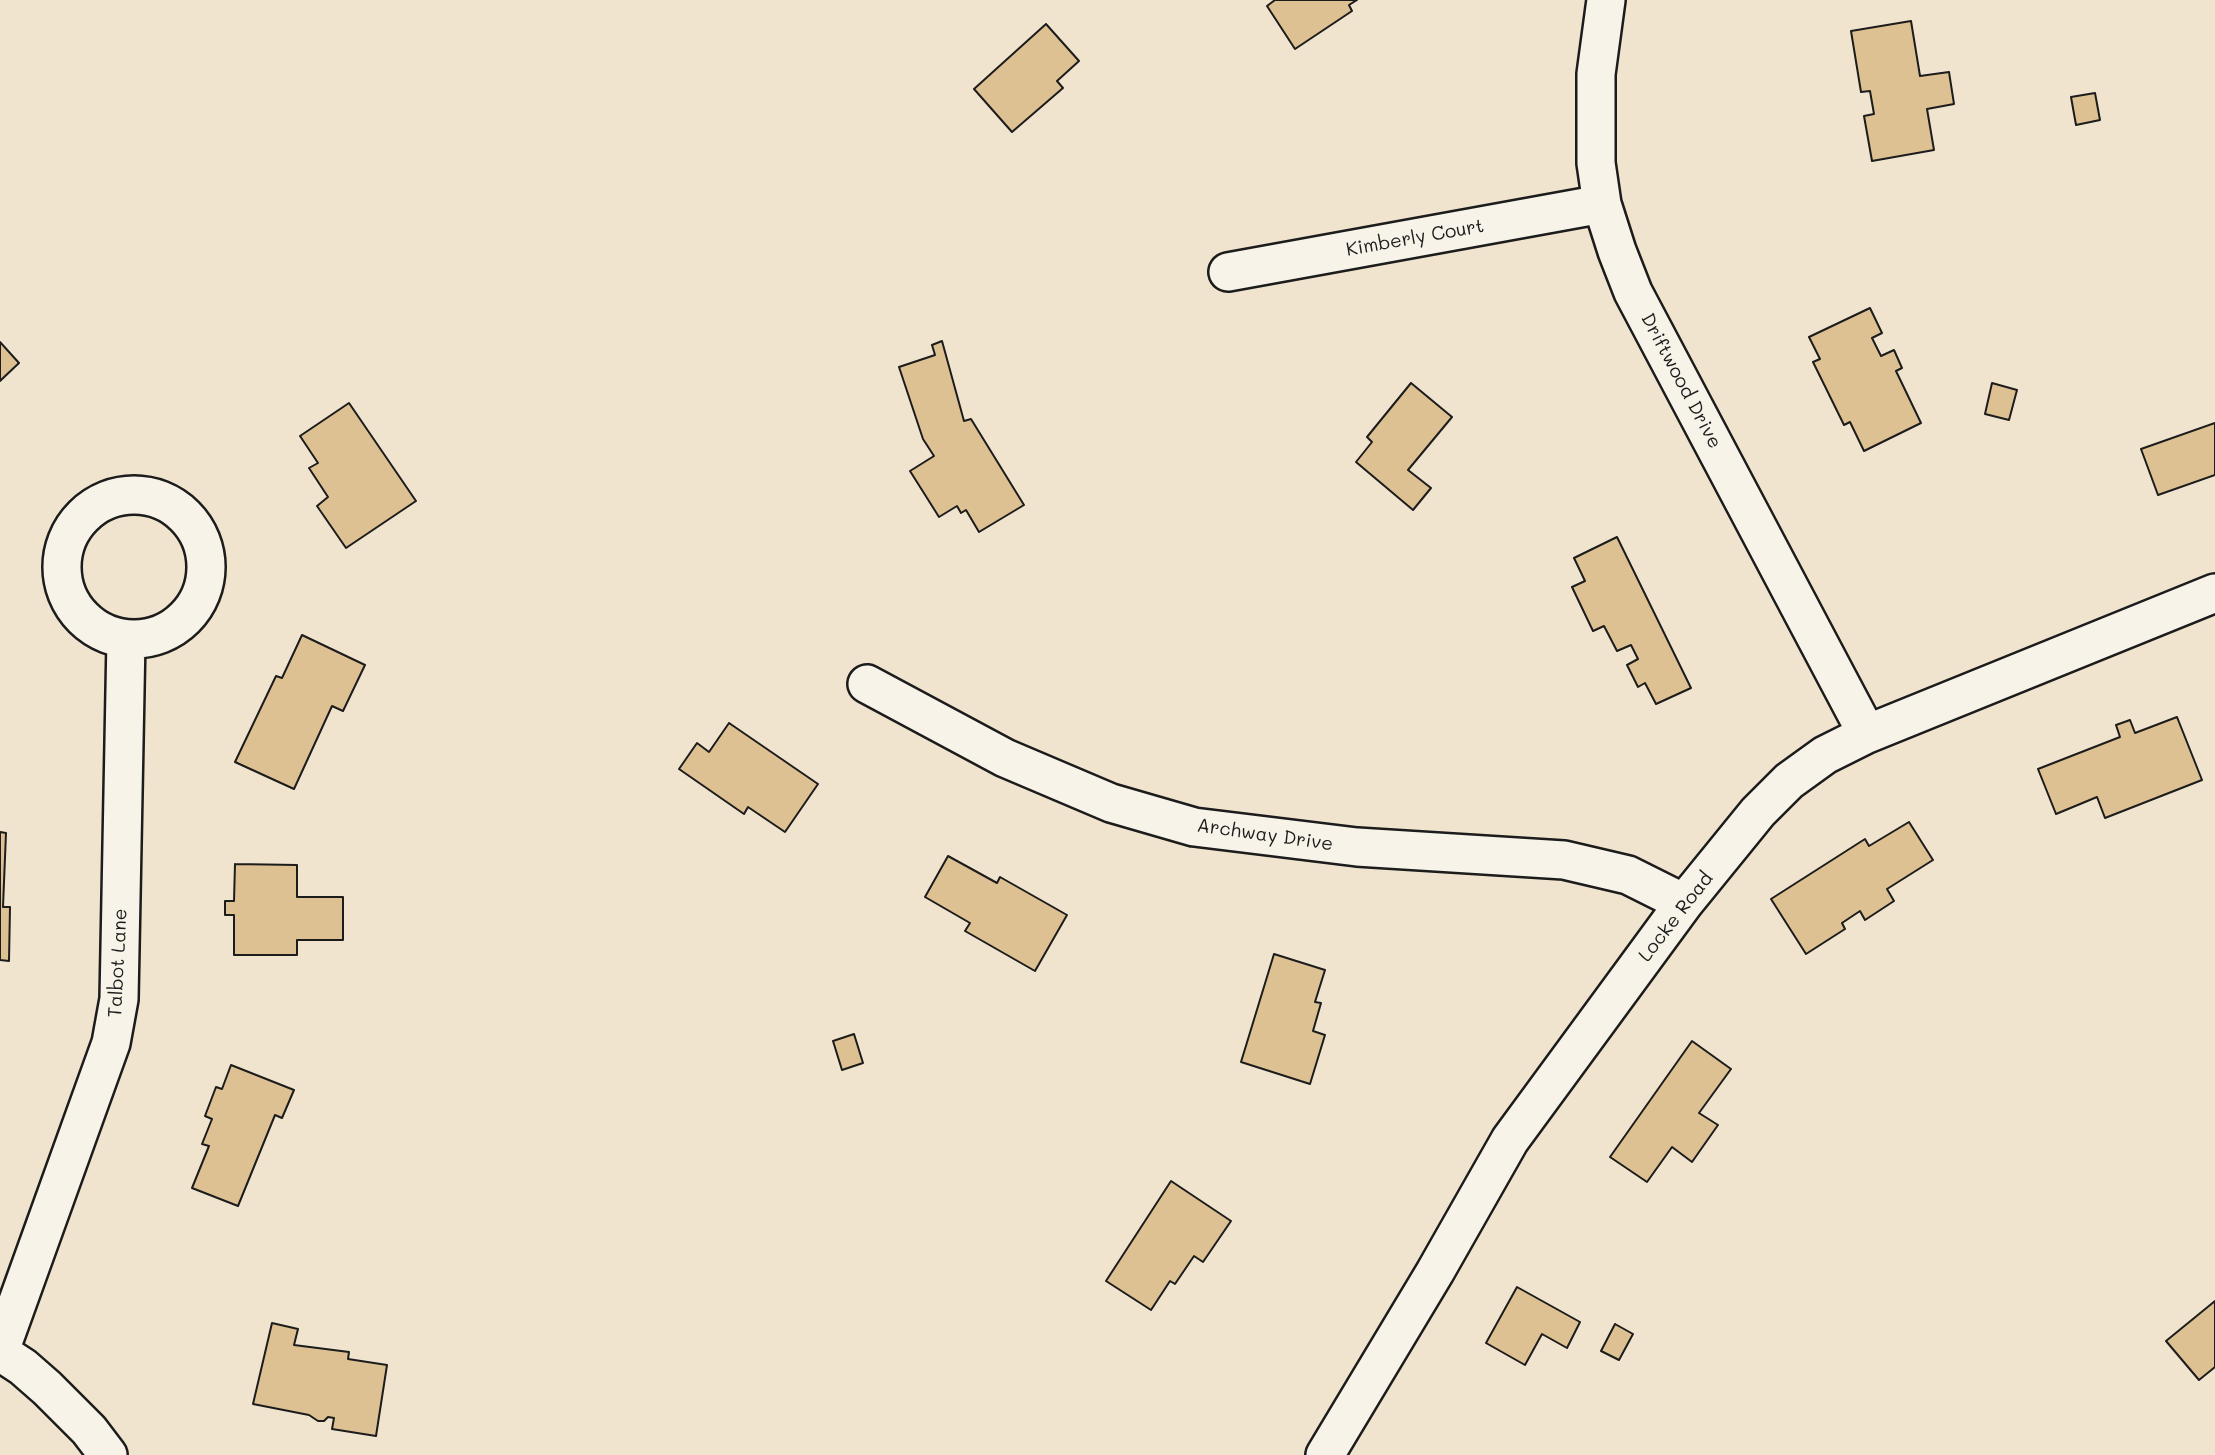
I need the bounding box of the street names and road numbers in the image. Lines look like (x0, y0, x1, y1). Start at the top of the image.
street label: Kimberly Court (1344, 215, 1486, 261)
street label: Driftwood Drive (1636, 310, 1726, 452)
street label: Archway Drive (1195, 814, 1335, 856)
street label: Locke Road (1634, 868, 1718, 966)
street label: Talbot Lane (104, 908, 132, 1018)

